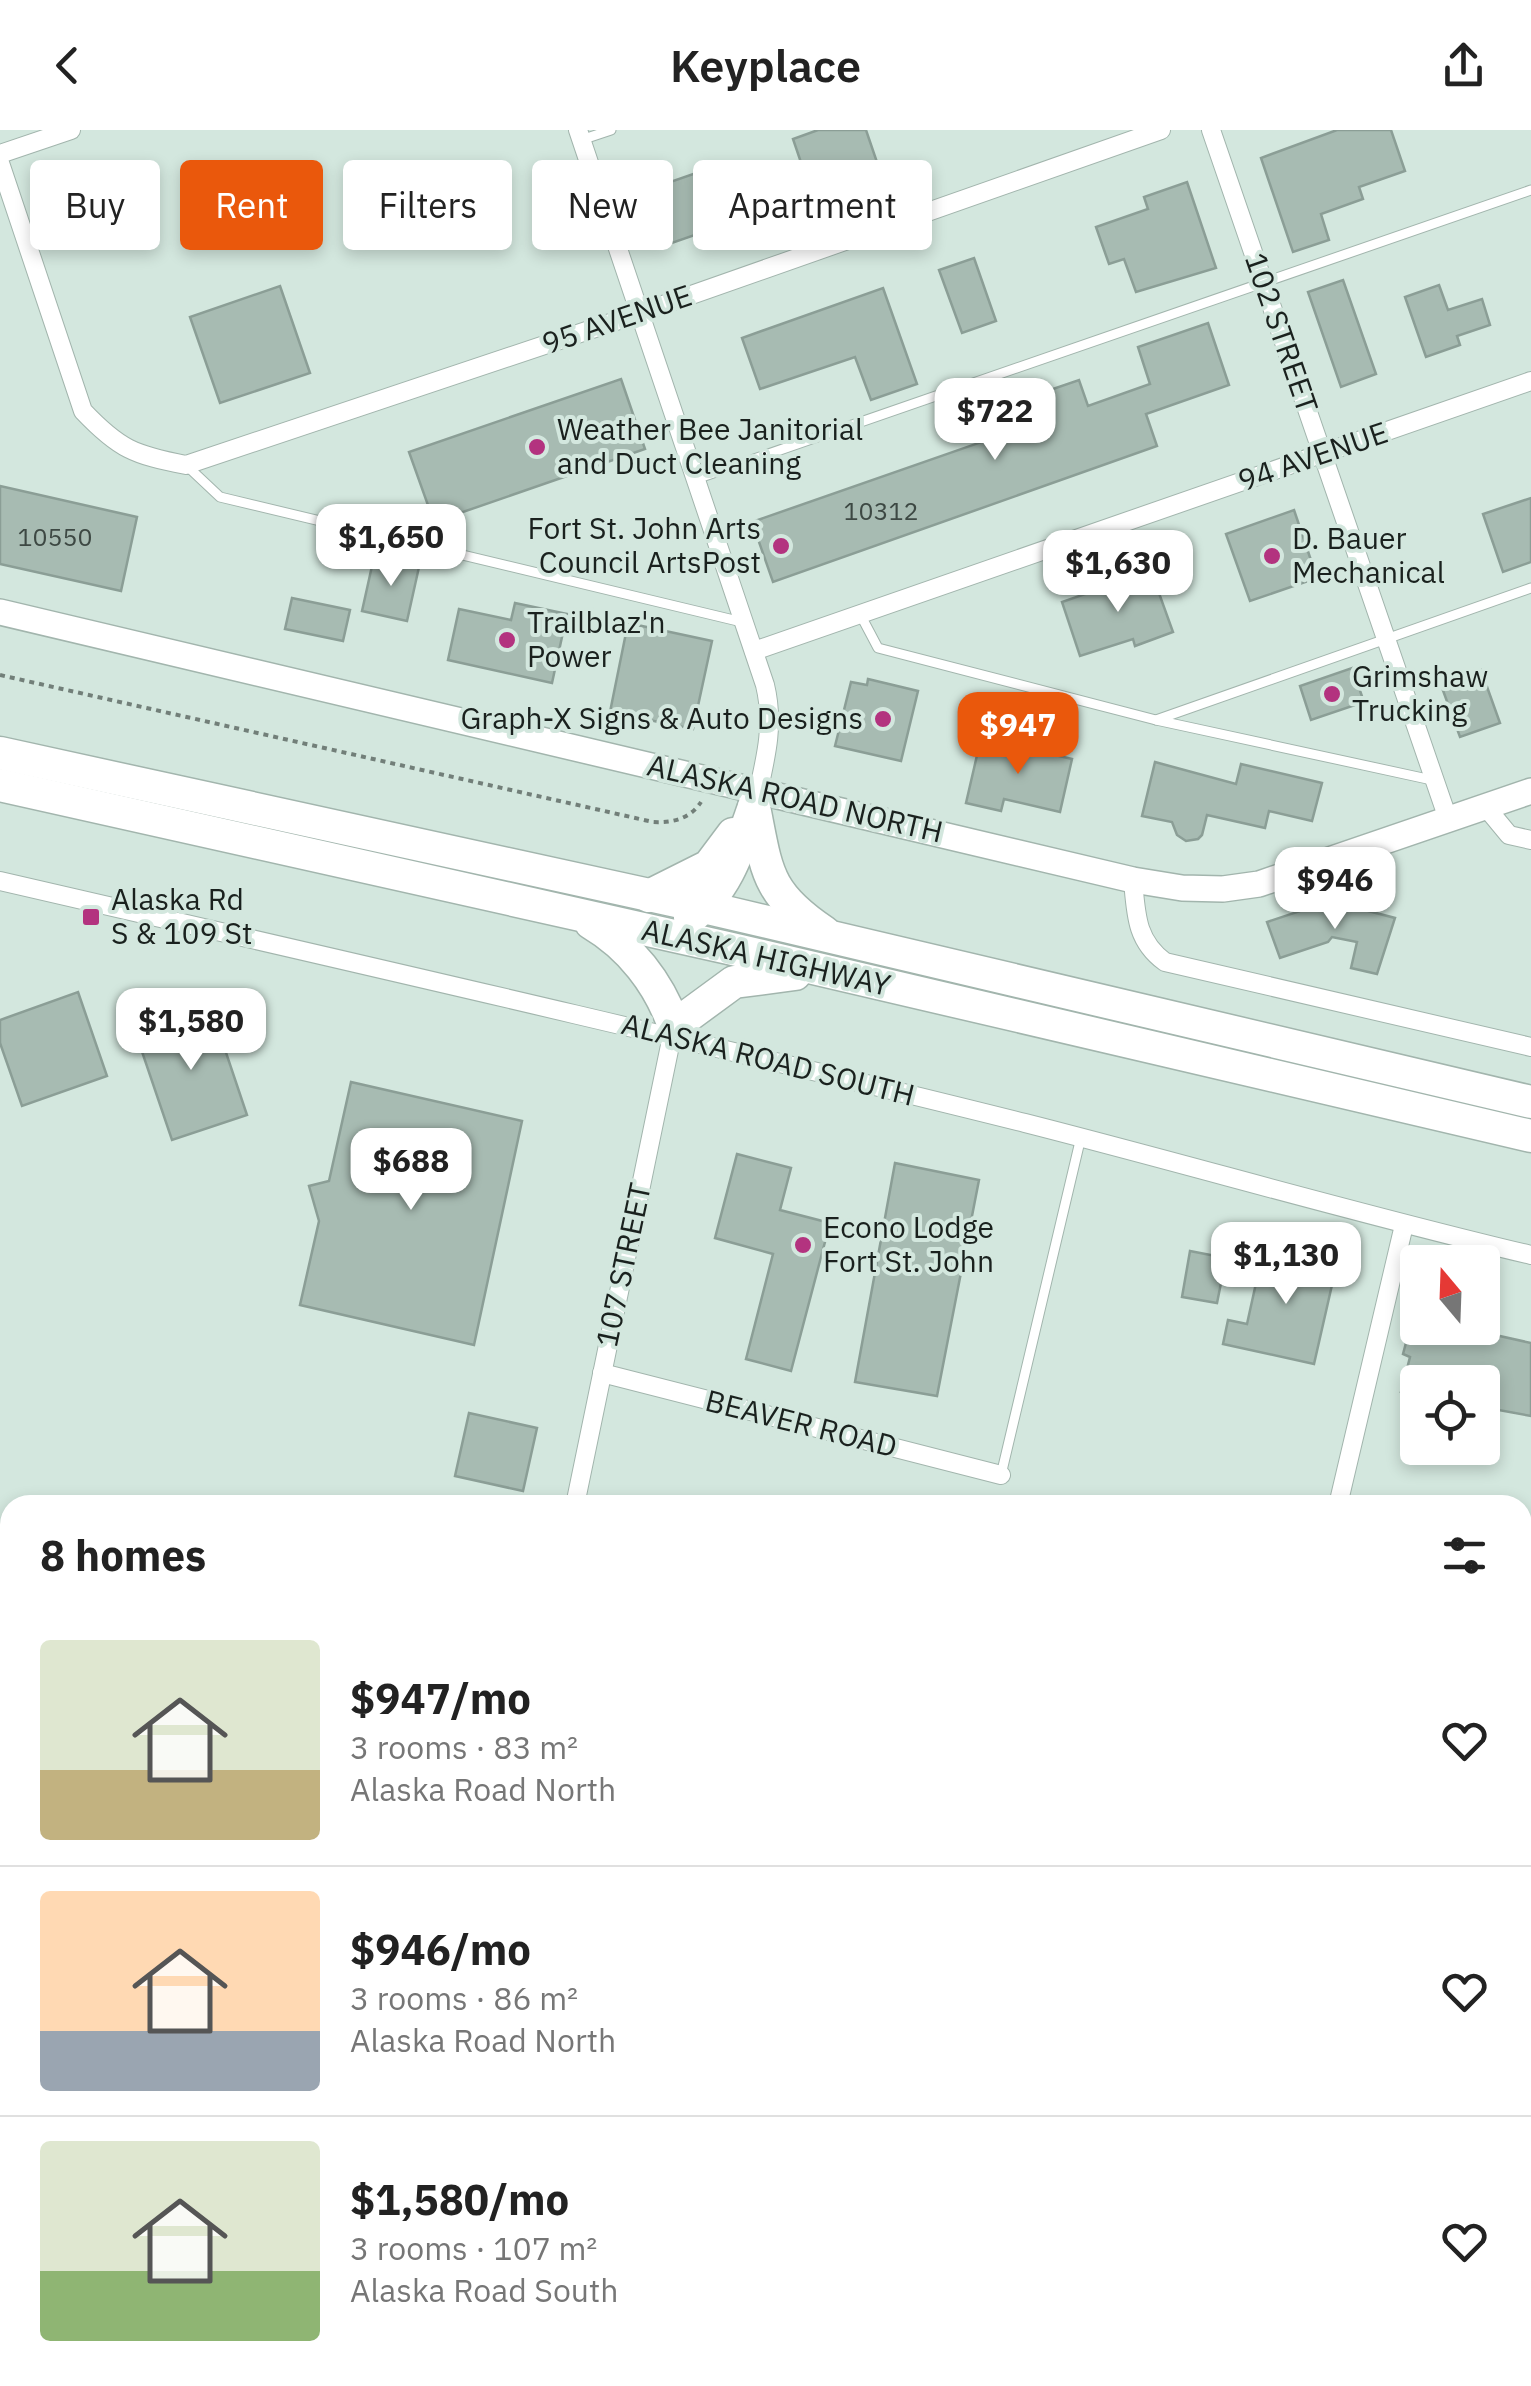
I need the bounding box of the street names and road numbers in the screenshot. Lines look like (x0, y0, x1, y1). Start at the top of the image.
street label: 102 STREET (1237, 247, 1328, 418)
street label: 95 AVENUE (536, 275, 697, 362)
street label: 94 AVENUE (1232, 412, 1393, 499)
street label: ALASKA ROAD NORTH (644, 745, 947, 851)
street label: ALASKA HIGHWAY (638, 909, 895, 1004)
street label: ALASKA ROAD SOUTH (618, 1003, 919, 1114)
street label: 107 STREET (586, 1179, 659, 1350)
street label: BEAVER ROAD (701, 1380, 901, 1465)

